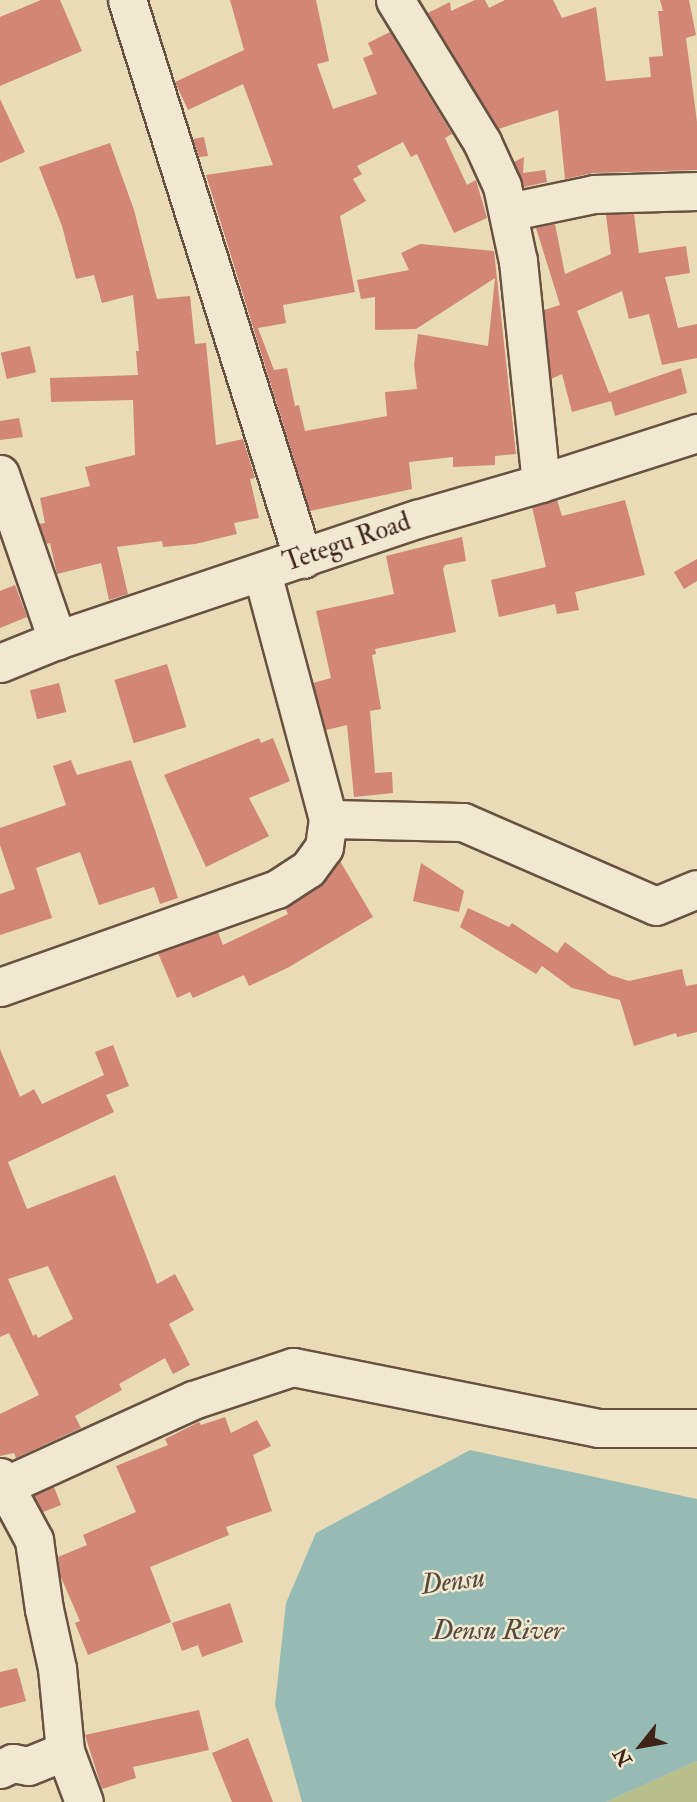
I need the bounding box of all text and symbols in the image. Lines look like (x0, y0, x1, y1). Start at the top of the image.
street label: Tetegu Road (279, 507, 415, 579)
water label: Densu (419, 1561, 487, 1603)
water label: Densu River (433, 1614, 563, 1648)
north arrow (606, 1711, 676, 1781)
text: N (608, 1743, 638, 1770)

